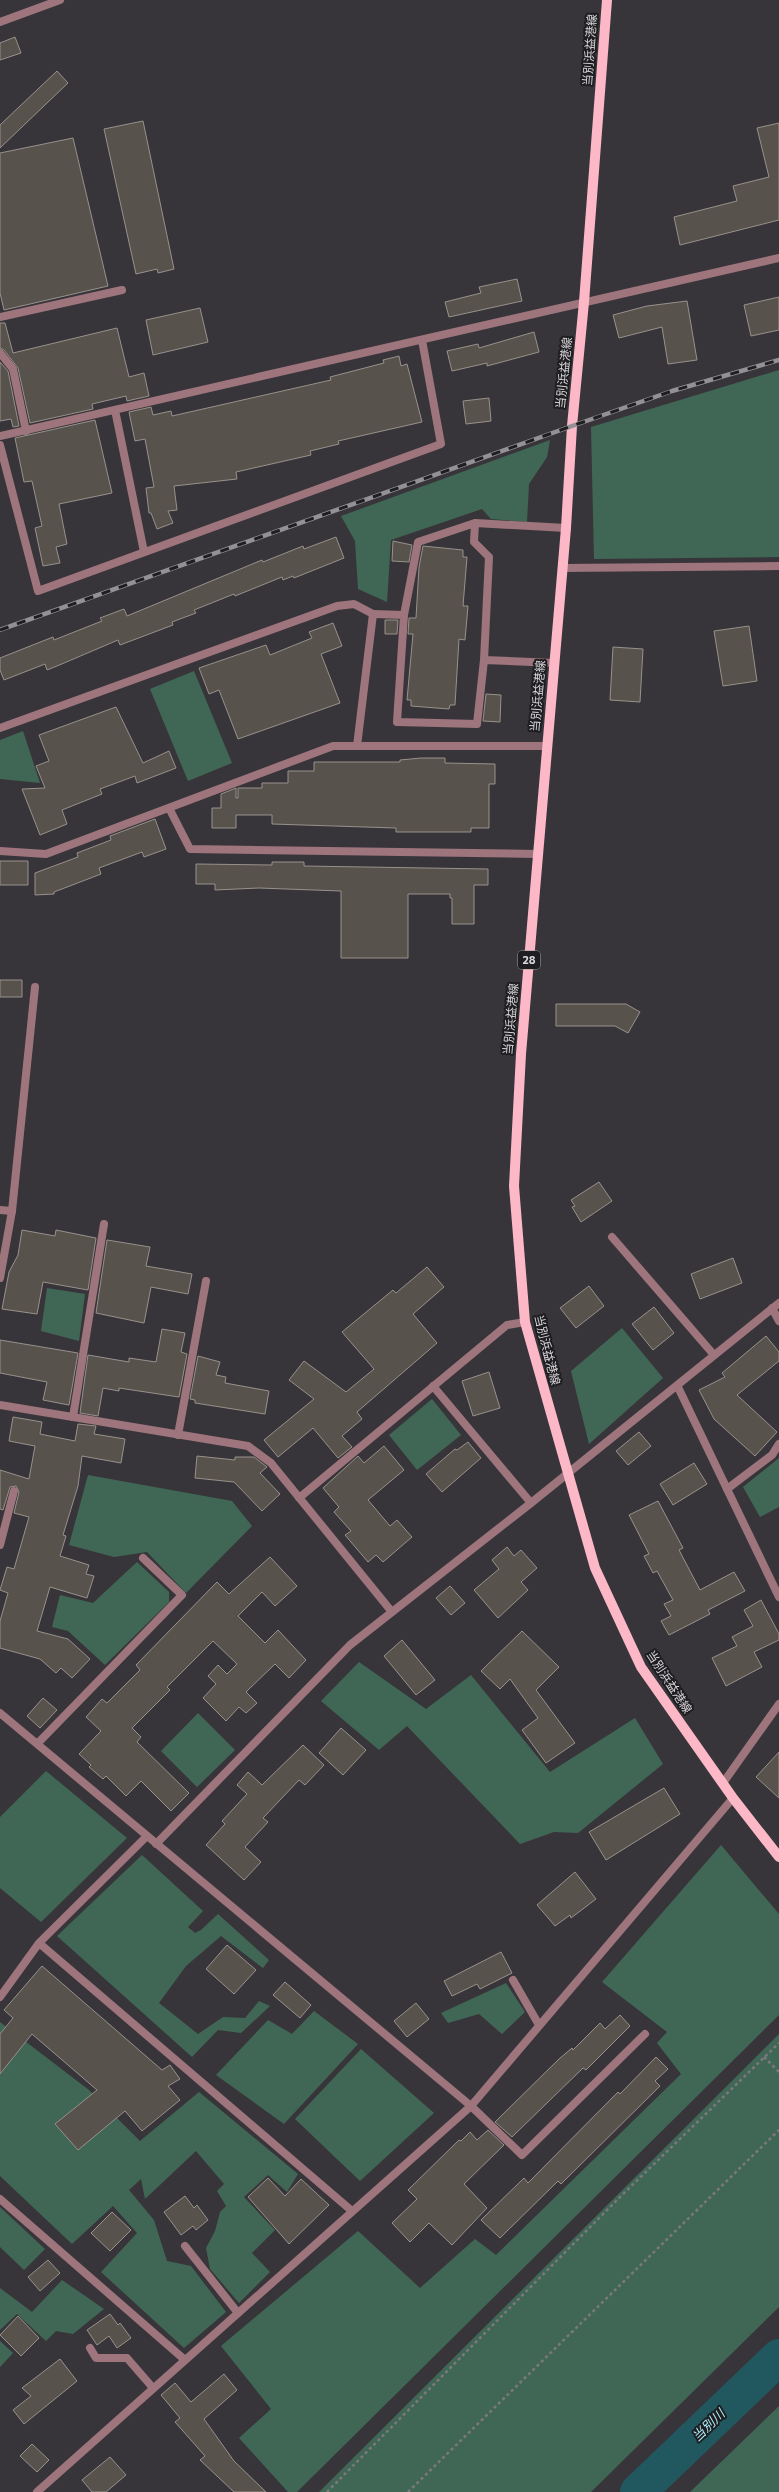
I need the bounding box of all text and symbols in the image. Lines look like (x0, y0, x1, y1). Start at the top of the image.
street label: 当別浜益港線 (580, 14, 598, 86)
street label: 当別浜益港線 (552, 336, 574, 409)
street label: 当別浜益港線 (527, 659, 547, 732)
road number: 28 (518, 951, 540, 969)
street label: 当別浜益港線 (500, 982, 520, 1055)
street label: 当別浜益港線 (532, 1313, 563, 1386)
street label: 当別浜益港線 (644, 1647, 695, 1715)
water label: 当別川 (688, 2404, 729, 2444)

